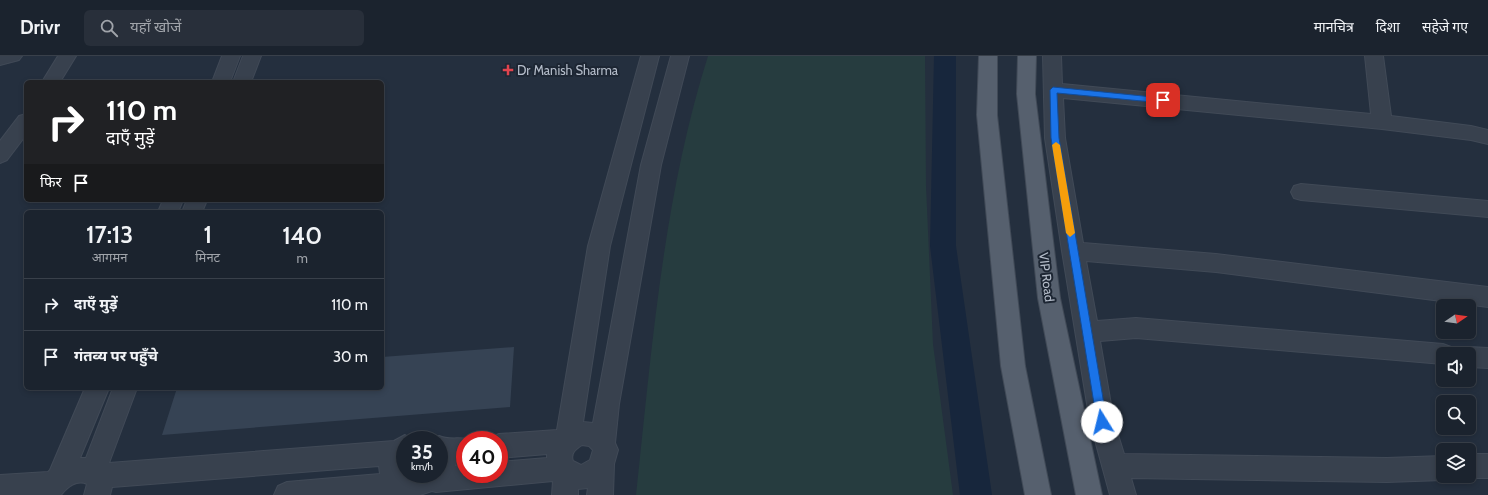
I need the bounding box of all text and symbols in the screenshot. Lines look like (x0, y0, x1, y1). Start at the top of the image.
search box (84, 10, 364, 46)
text: Drivr (20, 16, 60, 39)
icon: search (98, 17, 120, 39)
text: यहाँ खोजें (130, 18, 181, 36)
text: मानचित्र (1314, 18, 1354, 36)
text: दिशा (1376, 18, 1400, 36)
text: सहेजे गए (1422, 18, 1468, 36)
place label: Dr Manish Sharma (517, 62, 619, 78)
marker: Dr Manish Sharma (502, 64, 514, 76)
pin (1146, 83, 1180, 117)
icon: arrive (1152, 89, 1174, 111)
text: 110 m (106, 93, 177, 127)
icon: right (40, 96, 92, 148)
text: दाएँ मुड़ें (106, 127, 155, 149)
icon: arrive (70, 172, 92, 194)
text: फिर (40, 173, 62, 191)
text: 17:13 (86, 220, 133, 249)
text: 1 (203, 220, 212, 249)
text: 140 (282, 221, 322, 250)
text: आगमन (92, 249, 127, 265)
text: मिनट (195, 249, 220, 265)
text: m (296, 250, 308, 266)
street label: VIP Road (1036, 251, 1058, 303)
icon: right (40, 294, 62, 316)
text: दाएँ मुड़ें (74, 295, 118, 313)
text: 110 m (331, 296, 368, 314)
north arrow (1436, 299, 1476, 339)
map controls (1436, 299, 1476, 483)
icon: arrive (40, 346, 62, 368)
text: गंतव्य पर पहुँचे (74, 347, 158, 365)
button: sound (1436, 347, 1476, 387)
text: 30 m (333, 348, 368, 366)
button: search (1436, 395, 1476, 435)
position arrow (1081, 401, 1123, 443)
speed limit sign: 40 (456, 431, 508, 483)
text: 35 (411, 440, 433, 464)
button: layers (1436, 443, 1476, 483)
text: km/h (411, 460, 433, 473)

